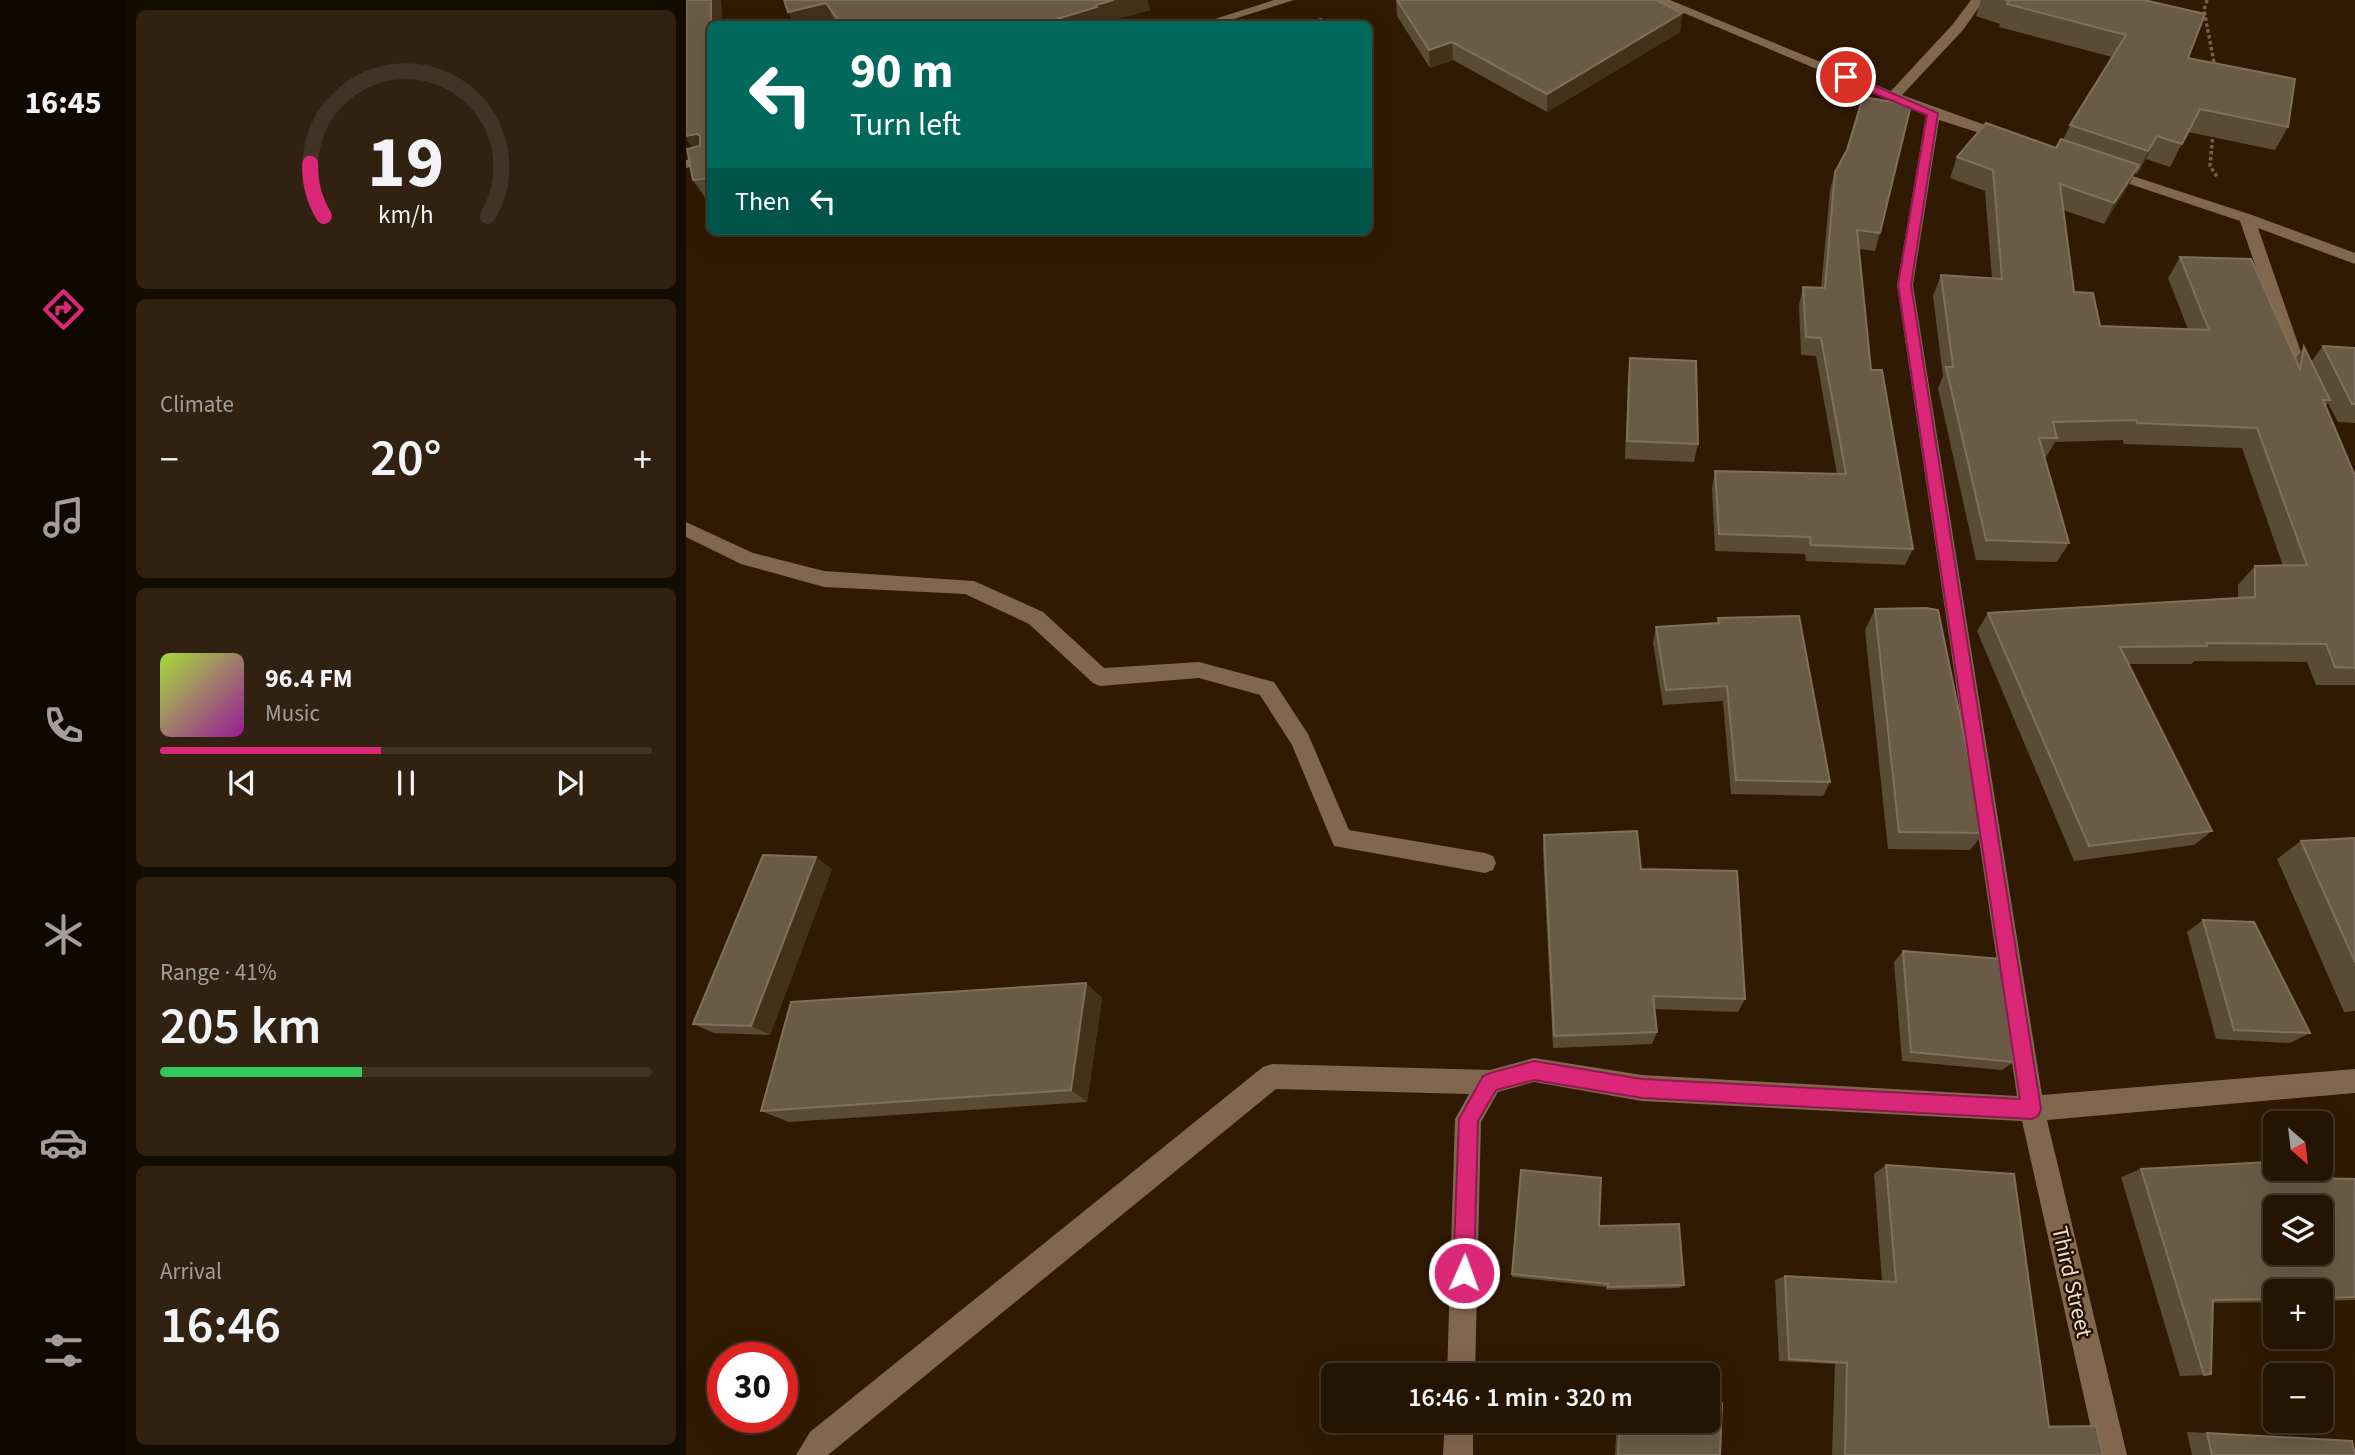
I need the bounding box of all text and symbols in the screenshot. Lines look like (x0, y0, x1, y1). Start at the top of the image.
text: 90 m (850, 37, 954, 107)
pin (1816, 47, 1876, 107)
icon: left (735, 49, 826, 140)
icon: arrive (1827, 58, 1865, 96)
text: 16:45 (24, 80, 102, 126)
text: Turn left (850, 102, 961, 148)
text: 19 (368, 111, 444, 215)
icon: left (804, 182, 842, 220)
text: Then (735, 183, 790, 220)
text: km/h (378, 196, 434, 232)
icon: directions (39, 285, 88, 334)
text: Climate (160, 388, 234, 421)
text: 20° (370, 422, 442, 496)
text: − (160, 433, 179, 487)
text: + (633, 433, 652, 487)
icon: music (39, 493, 88, 542)
text: 96.4 FM (265, 660, 353, 697)
text: Music (265, 697, 320, 730)
icon: phone (39, 701, 88, 750)
icon: previous (223, 764, 261, 802)
icon: pause (387, 764, 425, 802)
icon: next (551, 764, 589, 802)
icon: climate (39, 910, 88, 959)
text: Range · 41% (160, 956, 277, 989)
text: 205 km (160, 990, 321, 1064)
north arrow (2263, 1111, 2333, 1181)
map controls (2263, 1111, 2333, 1433)
icon: car (39, 1118, 88, 1167)
button: layers (2263, 1195, 2333, 1265)
street label: Third Street (2043, 1223, 2101, 1341)
position arrow (1427, 1236, 1501, 1310)
text: Arrival (160, 1255, 222, 1288)
button: + (2263, 1279, 2333, 1349)
text: 16:46 (160, 1289, 281, 1363)
icon: filters (39, 1326, 88, 1375)
speed limit sign: 30 (707, 1342, 798, 1433)
button: − (2263, 1363, 2333, 1433)
text: 16:46 · 1 min · 320 m (1408, 1379, 1633, 1416)

